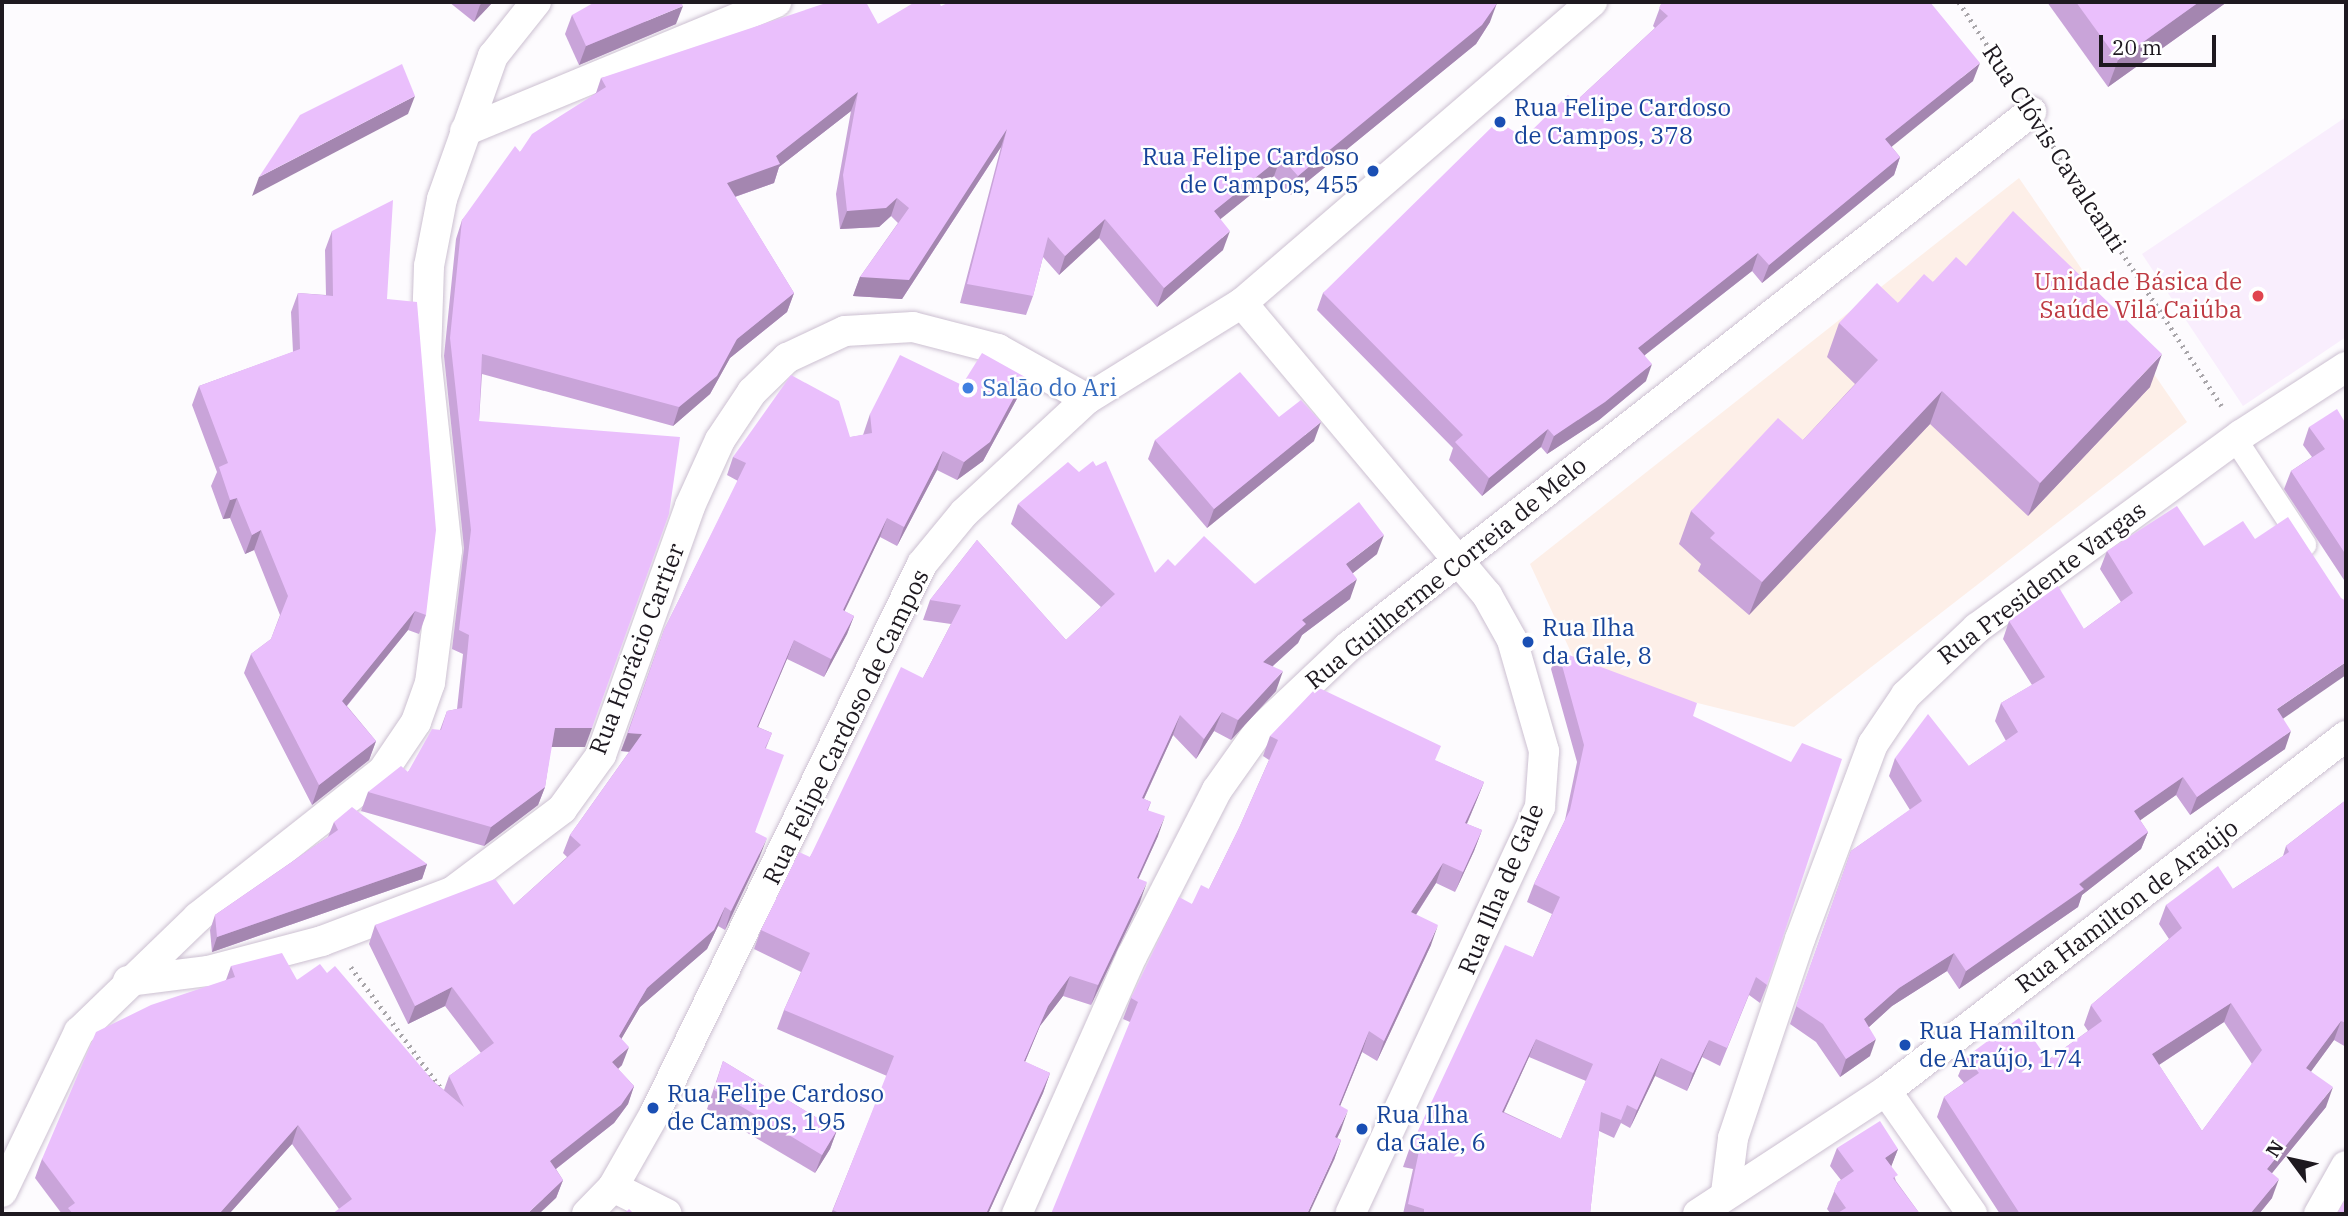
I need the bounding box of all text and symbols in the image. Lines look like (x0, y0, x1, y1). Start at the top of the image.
scale bar (2103, 21, 2220, 65)
text: 20 m (2112, 33, 2162, 61)
street label: Rua Clóvis Cavalcanti (1976, 39, 2132, 257)
place label: Rua Felipe Cardoso de Campos, 378 (1514, 94, 1731, 150)
marker: Rua Felipe Cardoso de Campos, 378 (1492, 114, 1508, 130)
place label: Rua Felipe Cardoso de Campos, 455 (1142, 143, 1359, 199)
marker: Rua Felipe Cardoso de Campos, 455 (1365, 163, 1381, 179)
place label: Unidade Básica de Saúde Vila Caiúba (2034, 268, 2242, 324)
marker: Unidade Básica de Saúde Vila Caiúba (2248, 286, 2268, 306)
place label: Salão do Ari (982, 374, 1117, 402)
marker: Salão do Ari (960, 380, 976, 396)
street label: Rua Guilherme Correia de Melo (1300, 451, 1592, 695)
street label: Rua Presidente Vargas (1932, 495, 2152, 671)
street label: Rua Horácio Cartier (583, 539, 691, 759)
street label: Rua Felipe Cardoso de Campos (757, 565, 935, 889)
place label: Rua Ilha da Gale, 8 (1542, 614, 1652, 670)
marker: Rua Ilha da Gale, 8 (1520, 634, 1536, 650)
street label: Rua Ilha de Gale (1452, 799, 1550, 979)
street label: Rua Hamilton de Araújo (2010, 813, 2244, 999)
place label: Rua Hamilton de Araújo, 174 (1919, 1017, 2082, 1073)
marker: Rua Hamilton de Araújo, 174 (1897, 1037, 1913, 1053)
place label: Rua Felipe Cardoso de Campos, 195 (667, 1080, 884, 1136)
marker: Rua Felipe Cardoso de Campos, 195 (645, 1100, 661, 1116)
place label: Rua Ilha da Gale, 6 (1376, 1101, 1486, 1157)
marker: Rua Ilha da Gale, 6 (1354, 1121, 1370, 1137)
north arrow (2257, 1125, 2327, 1195)
text: N (2260, 1136, 2289, 1161)

